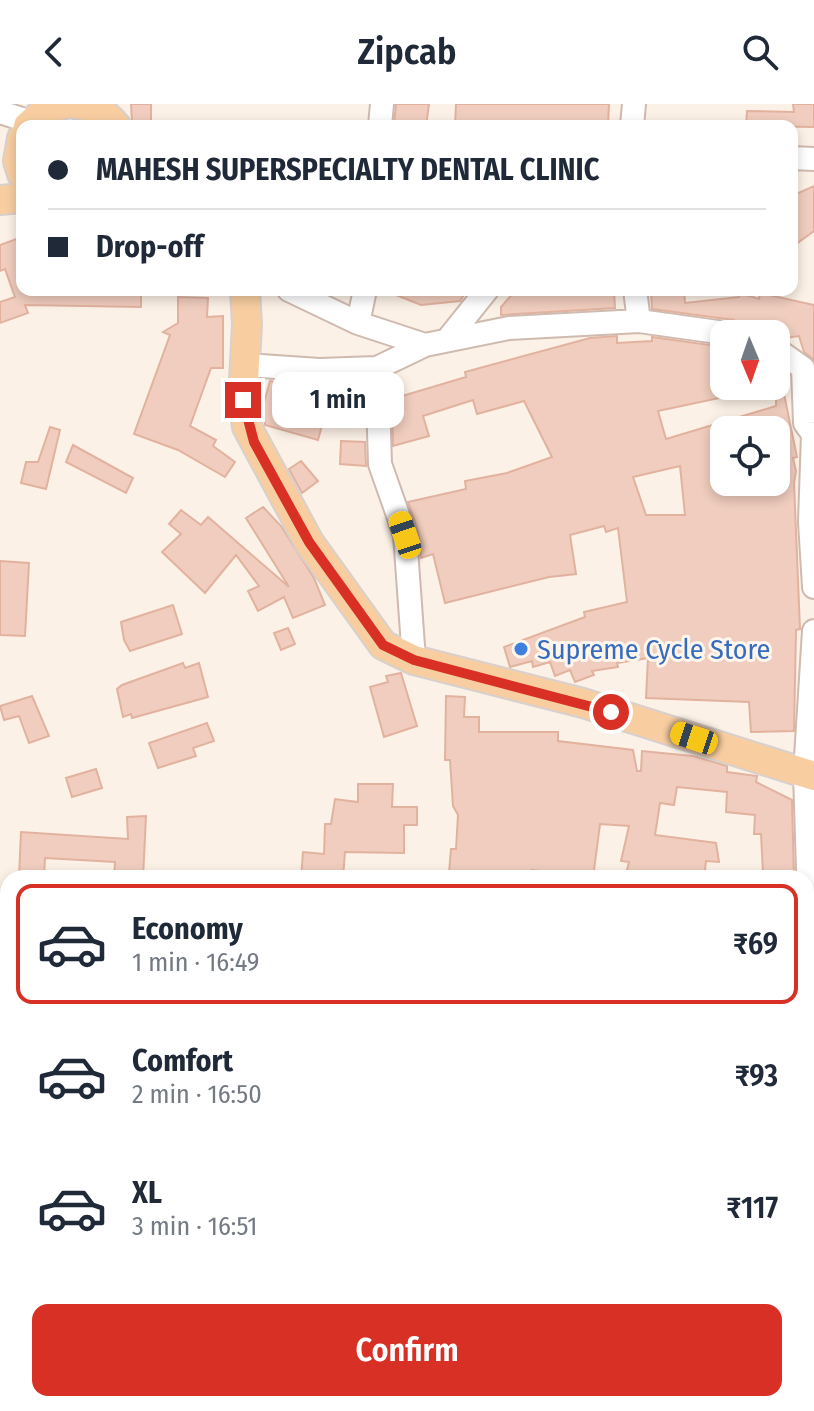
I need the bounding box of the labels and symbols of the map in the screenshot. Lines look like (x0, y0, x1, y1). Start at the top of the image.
north arrow (710, 320, 790, 400)
callout: 1 min (271, 372, 403, 428)
route end (225, 382, 261, 418)
car (386, 508, 424, 562)
place label: Supreme Cycle Store (537, 633, 770, 666)
marker: Supreme Cycle Store (512, 640, 530, 658)
route start (593, 694, 629, 730)
car (667, 719, 721, 757)

